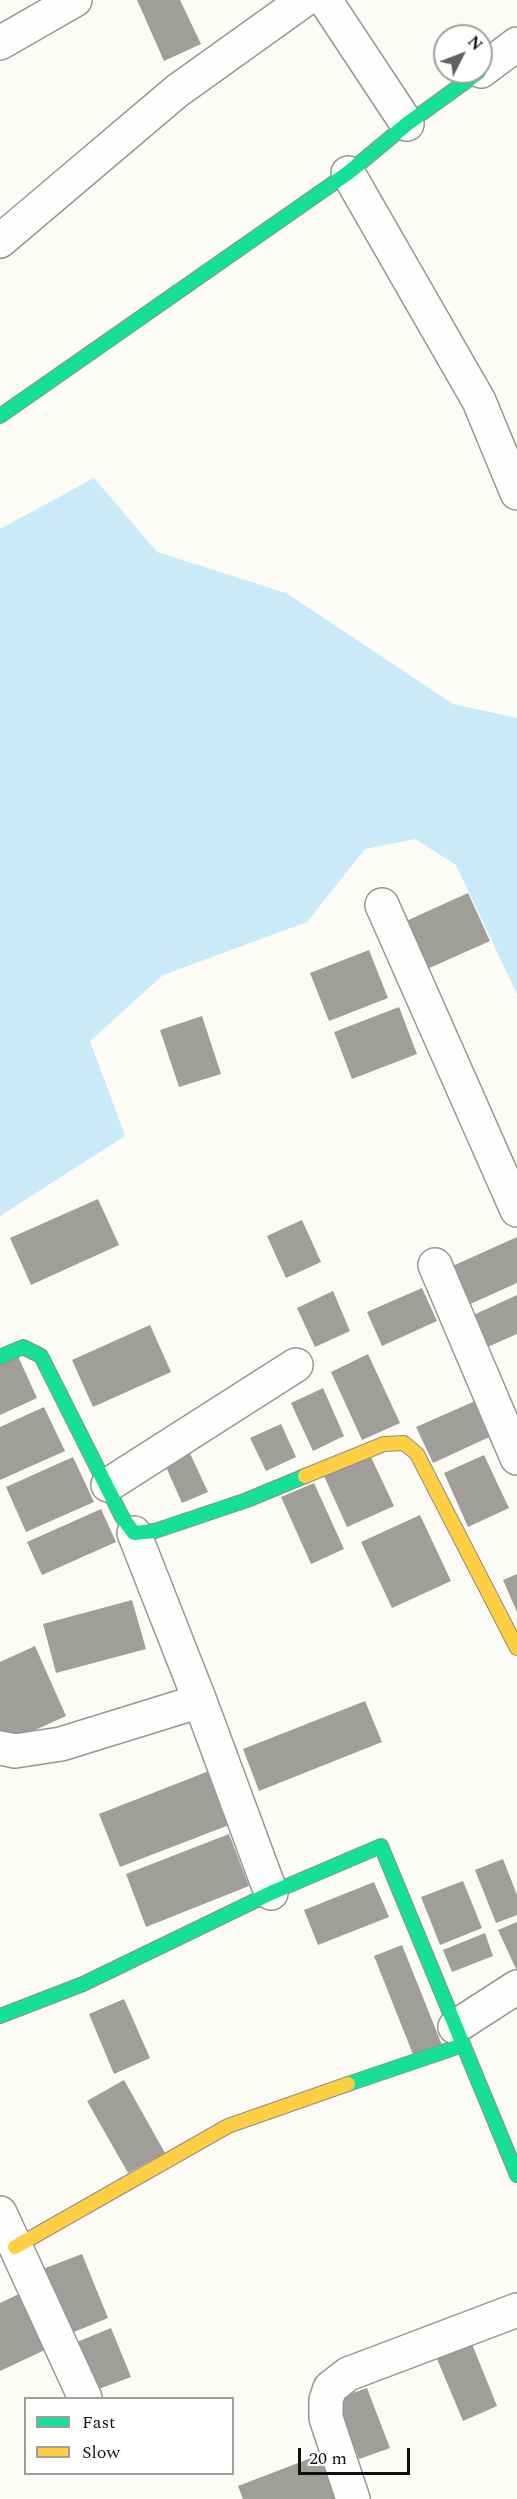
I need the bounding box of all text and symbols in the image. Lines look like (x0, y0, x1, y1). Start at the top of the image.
north arrow (433, 24, 493, 84)
text: N (462, 30, 488, 56)
legend (24, 2397, 234, 2475)
text: Fast (82, 2409, 115, 2436)
scale bar (301, 2436, 414, 2474)
text: Slow (82, 2439, 120, 2466)
text: 20 m (309, 2445, 347, 2472)

